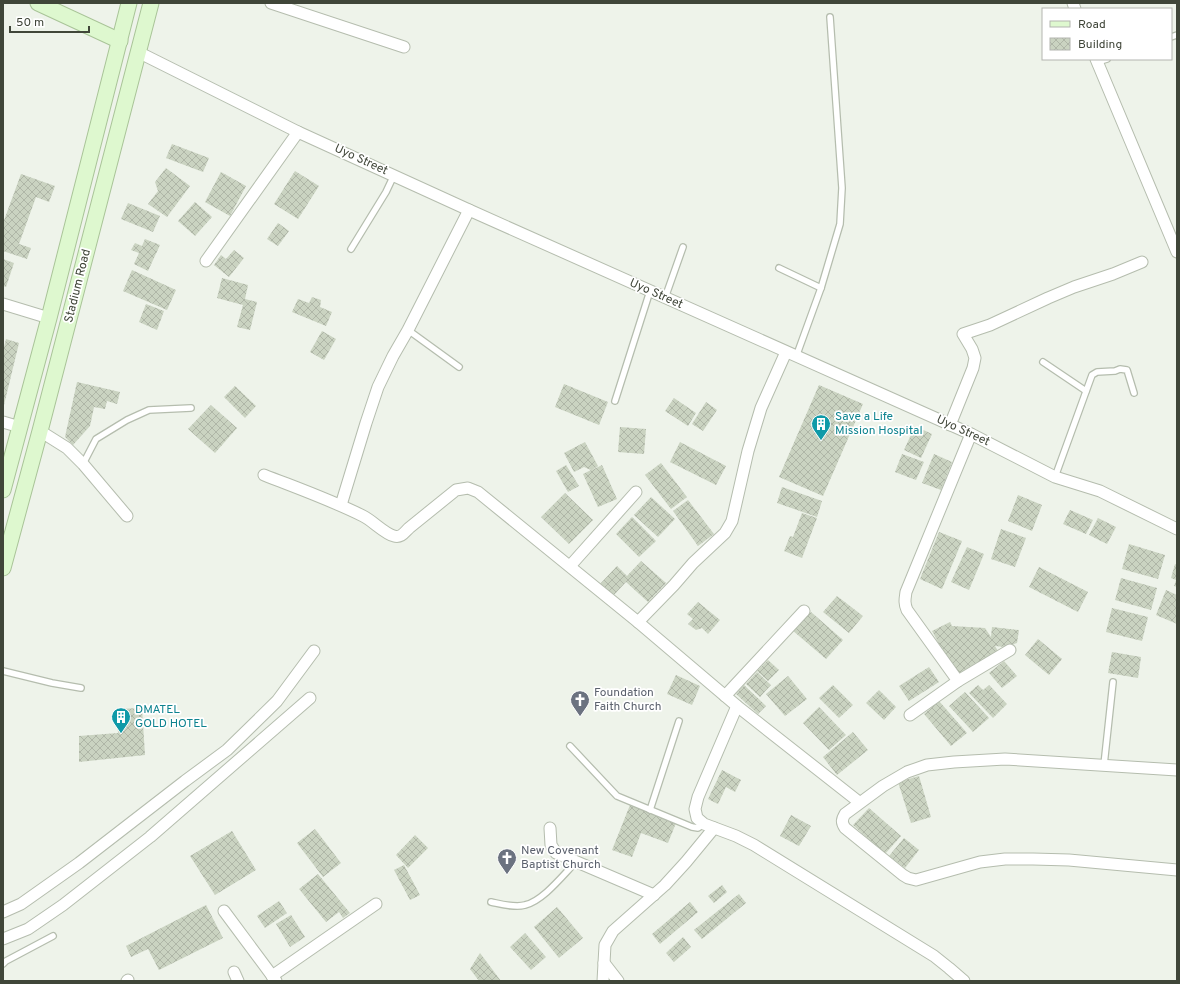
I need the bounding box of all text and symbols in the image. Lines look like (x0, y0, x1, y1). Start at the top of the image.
scale bar (10, 8, 89, 34)
legend (1042, 8, 1172, 60)
text: 50 m (16, 15, 44, 31)
text: Road (1078, 17, 1106, 33)
text: Building (1078, 37, 1122, 53)
street label: Uyo Street (332, 141, 390, 179)
street label: Stadium Road (61, 247, 95, 325)
street label: Uyo Street (627, 275, 685, 313)
place label: Save a Life Mission Hospital (835, 409, 923, 439)
street label: Uyo Street (934, 412, 992, 450)
building icon: Save a Life Mission Hospital (810, 413, 832, 441)
place label: Foundation Faith Church (594, 685, 662, 715)
church icon: Foundation Faith Church (569, 689, 591, 717)
place label: DMATEL GOLD HOTEL (135, 702, 207, 732)
building icon: DMATEL GOLD HOTEL (110, 706, 132, 734)
place label: New Covenant Baptist Church (521, 843, 601, 873)
church icon: New Covenant Baptist Church (496, 847, 518, 875)

